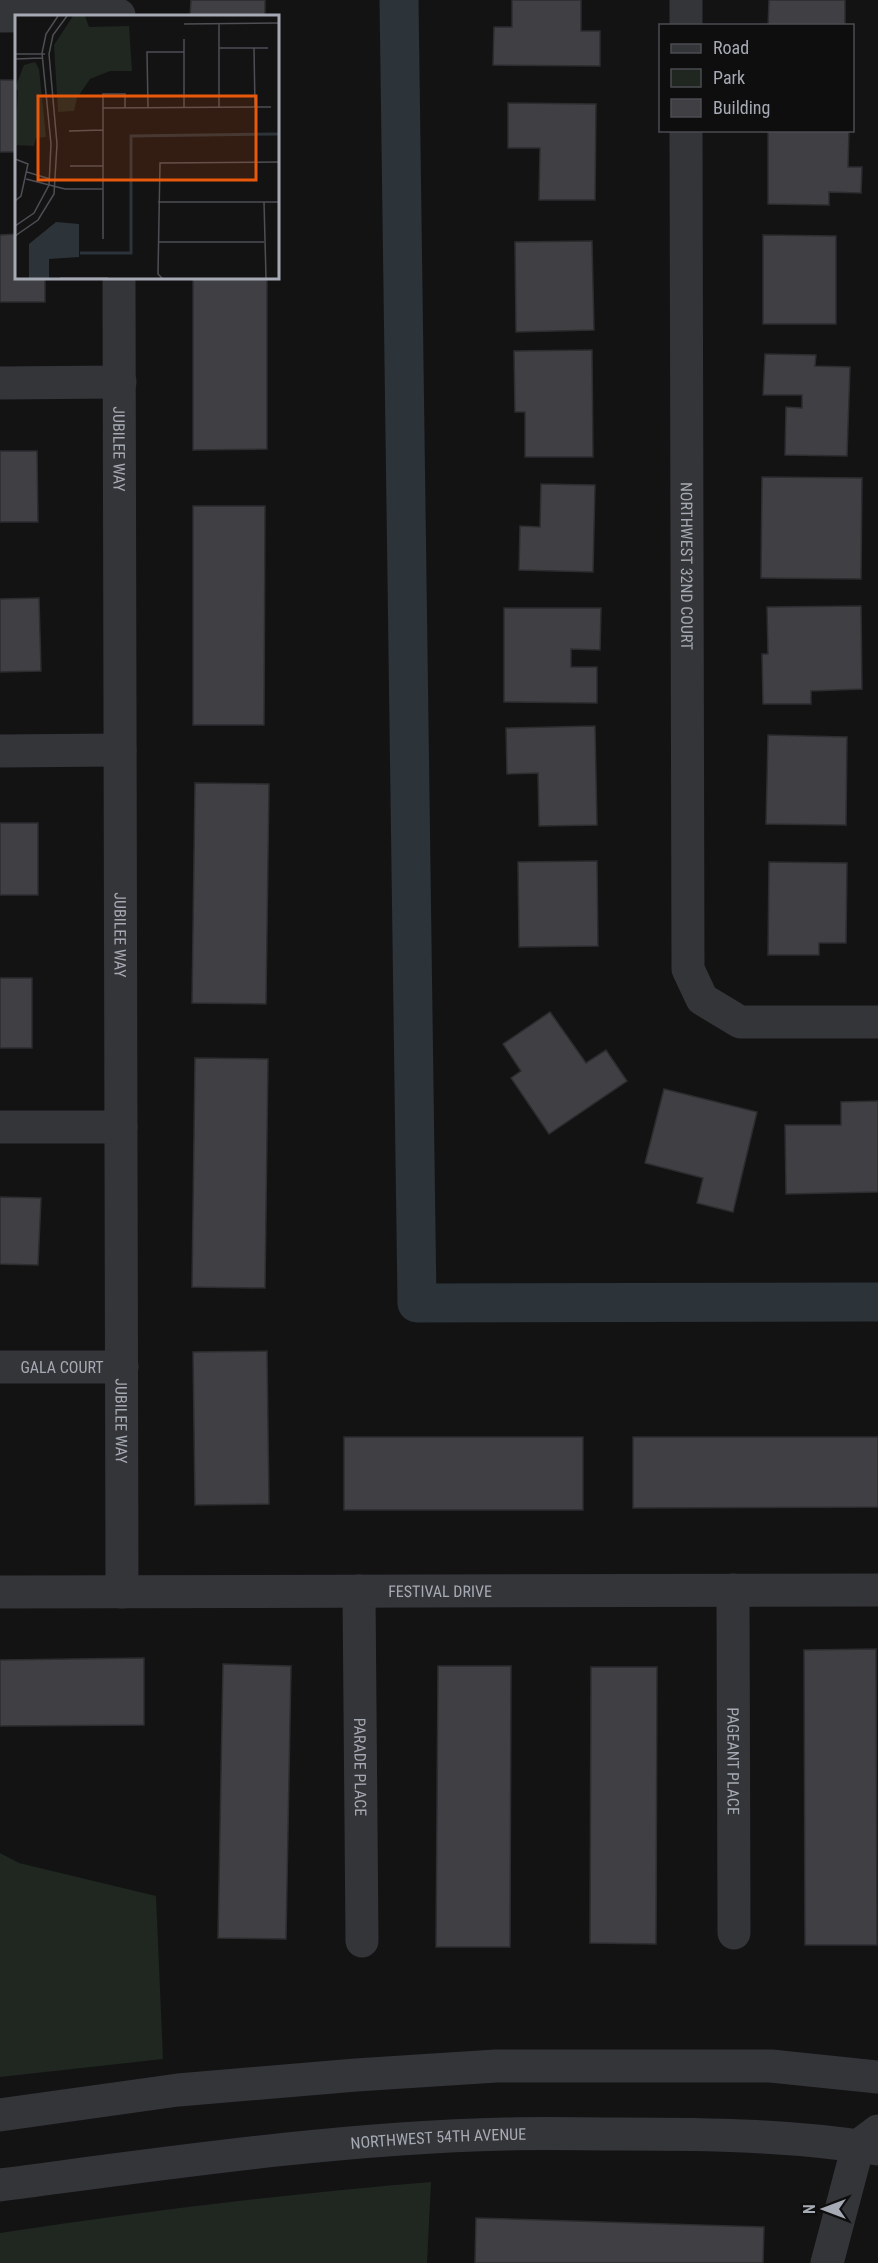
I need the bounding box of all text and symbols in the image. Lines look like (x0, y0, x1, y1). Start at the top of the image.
inset map (15, 15, 279, 279)
legend (659, 24, 854, 132)
text: Road (713, 37, 749, 58)
text: Park (713, 67, 745, 88)
text: Building (713, 97, 770, 118)
street label: JUBILEE WAY (110, 406, 129, 492)
street label: NORTHWEST 32ND COURT (677, 482, 697, 650)
street label: JUBILEE WAY (111, 892, 130, 978)
street label: GALA COURT (20, 1358, 104, 1377)
street label: JUBILEE WAY (112, 1378, 131, 1464)
street label: FESTIVAL DRIVE (388, 1581, 492, 1601)
street label: PAGEANT PLACE (724, 1707, 743, 1815)
street label: PARADE PLACE (351, 1718, 370, 1816)
street label: NORTHWEST 54TH AVENUE (350, 2124, 526, 2152)
north arrow (794, 2179, 854, 2239)
text: N (800, 2204, 819, 2214)

